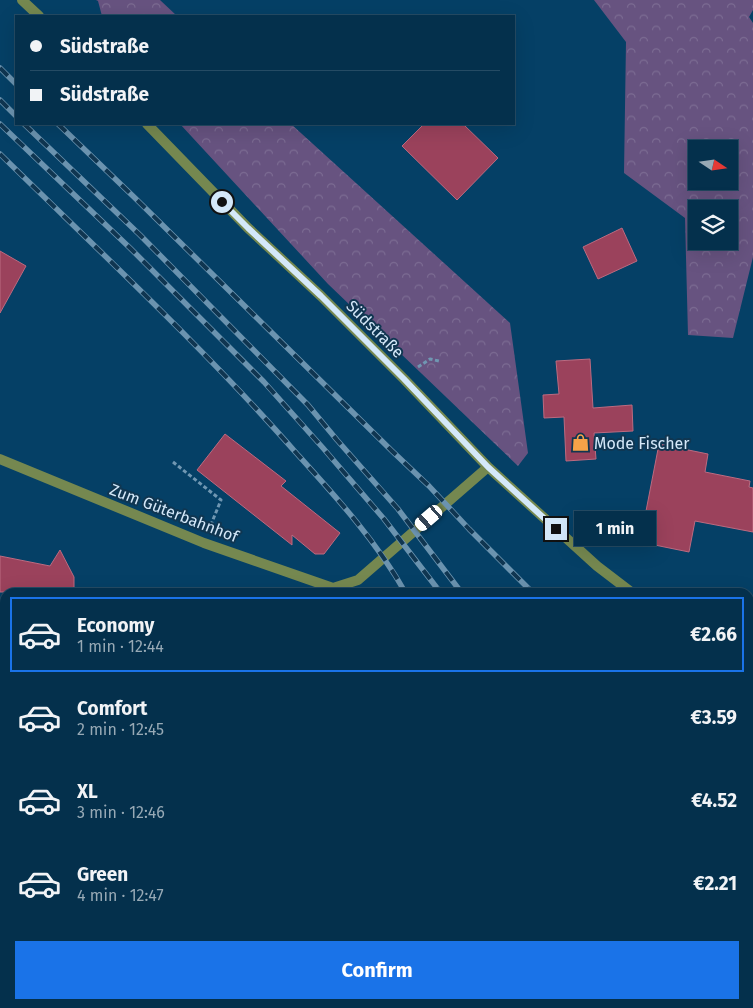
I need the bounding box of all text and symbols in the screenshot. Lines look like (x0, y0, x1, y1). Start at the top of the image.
text: Südstraße (60, 35, 149, 58)
text: Südstraße (60, 83, 149, 106)
north arrow (688, 140, 738, 190)
map controls (688, 140, 738, 250)
route start (211, 191, 233, 213)
button: layers (688, 200, 738, 250)
street label: Südstraße (342, 296, 408, 362)
shop icon: Mode Fischer (570, 433, 590, 453)
place label: Mode Fischer (594, 434, 690, 453)
street label: Zum Güterbahnhof (107, 480, 242, 547)
car (412, 502, 445, 534)
callout: 1 min (574, 512, 656, 546)
route end (545, 518, 567, 540)
text: 1 min (596, 519, 634, 538)
icon: car (17, 612, 62, 657)
text: Economy (77, 614, 154, 637)
text: €2.66 (690, 623, 737, 646)
text: 1 min · 12:44 (77, 637, 164, 656)
icon: car (17, 695, 62, 740)
text: Comfort (77, 697, 147, 720)
text: €3.59 (691, 706, 737, 729)
text: 2 min · 12:45 (77, 720, 164, 739)
icon: car (17, 778, 62, 823)
text: XL (77, 780, 98, 803)
text: €4.52 (691, 789, 737, 812)
text: 3 min · 12:46 (77, 803, 165, 822)
icon: car (17, 861, 62, 906)
text: Green (77, 863, 128, 886)
text: €2.21 (693, 872, 737, 895)
text: 4 min · 12:47 (77, 886, 164, 905)
button: Confirm (15, 941, 739, 999)

